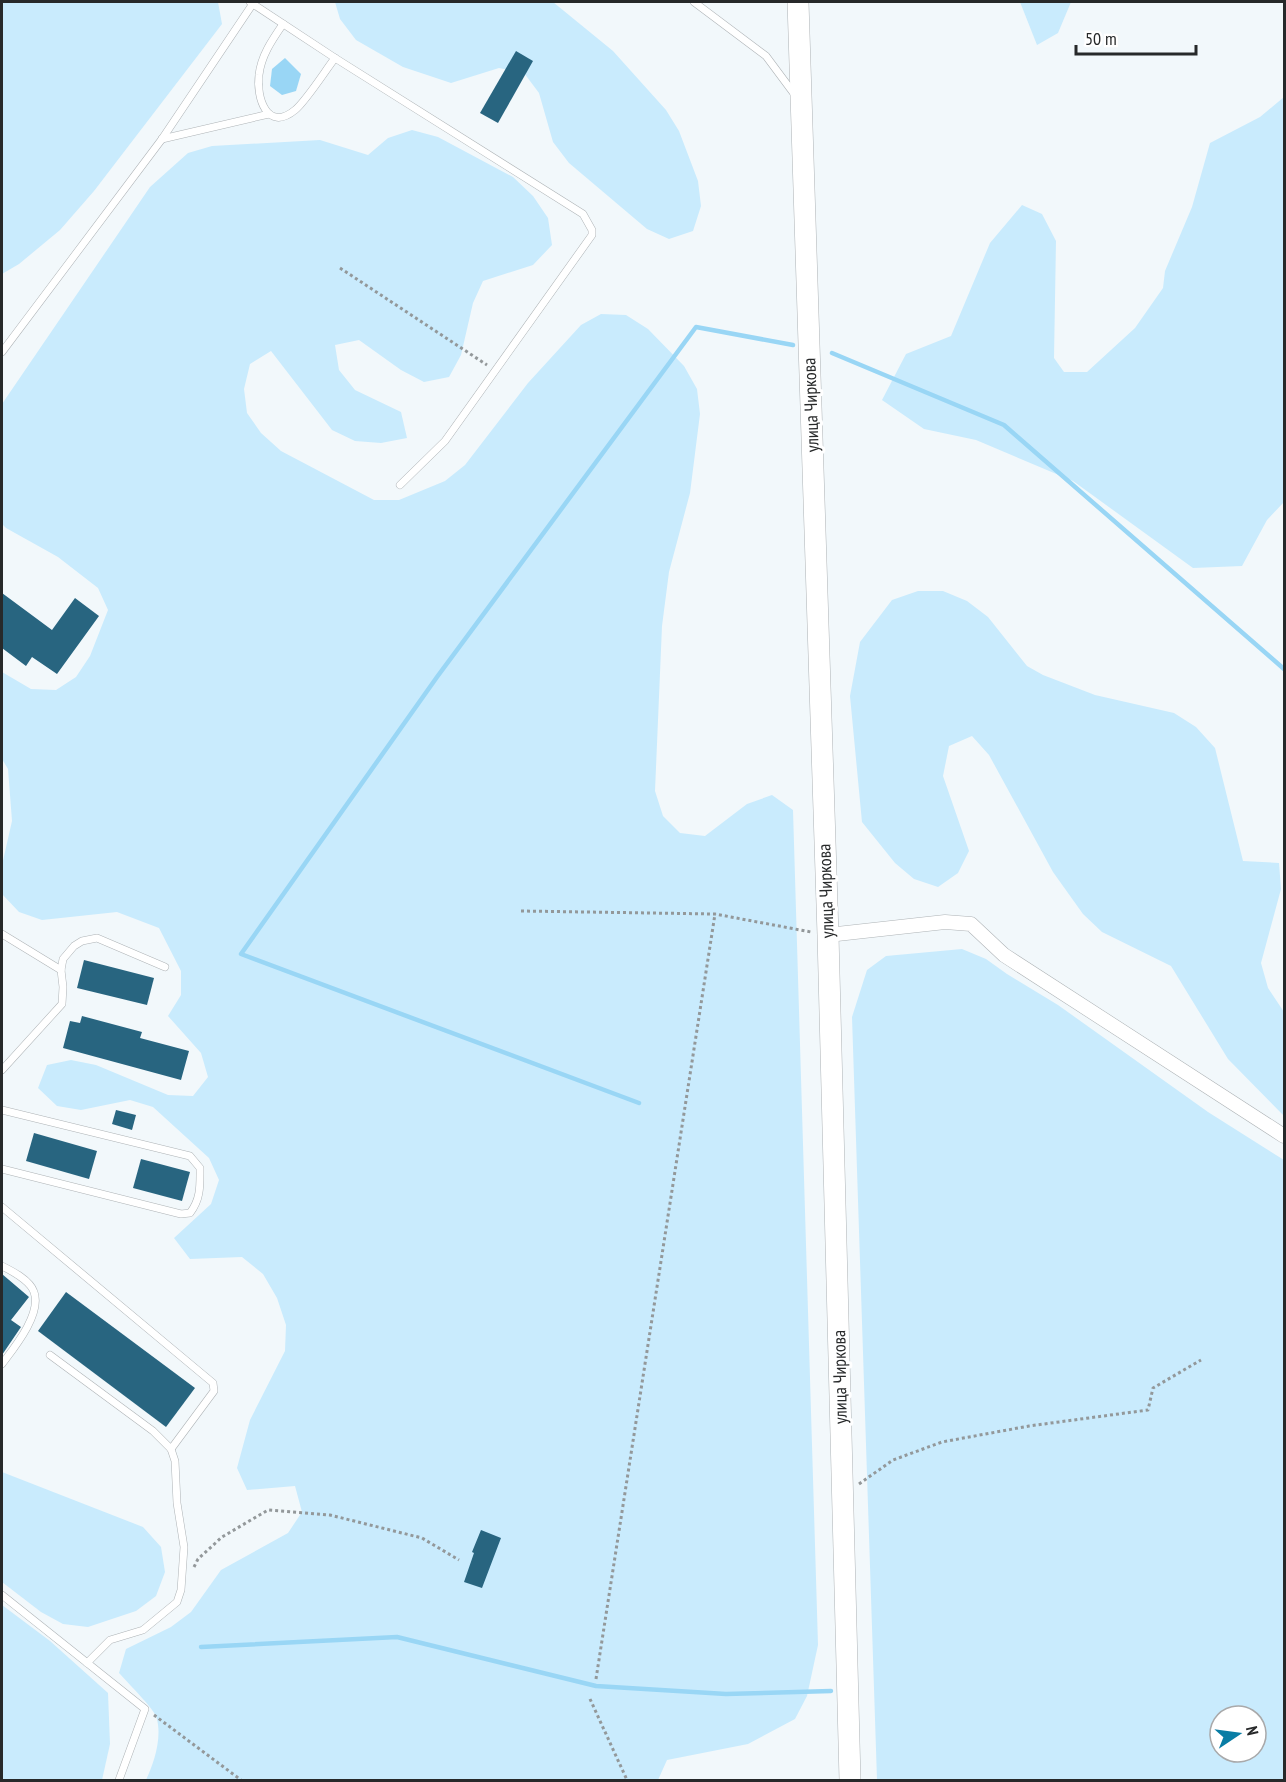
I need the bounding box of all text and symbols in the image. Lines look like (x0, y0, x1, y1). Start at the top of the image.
scale bar (1076, 18, 1196, 56)
text: 50 m (1085, 27, 1117, 50)
street label: улица Чиркова (797, 357, 824, 453)
street label: улица Чиркова (812, 843, 839, 939)
street label: улица Чиркова (827, 1330, 852, 1424)
north arrow (1208, 1704, 1268, 1764)
text: N (1242, 1724, 1263, 1737)

